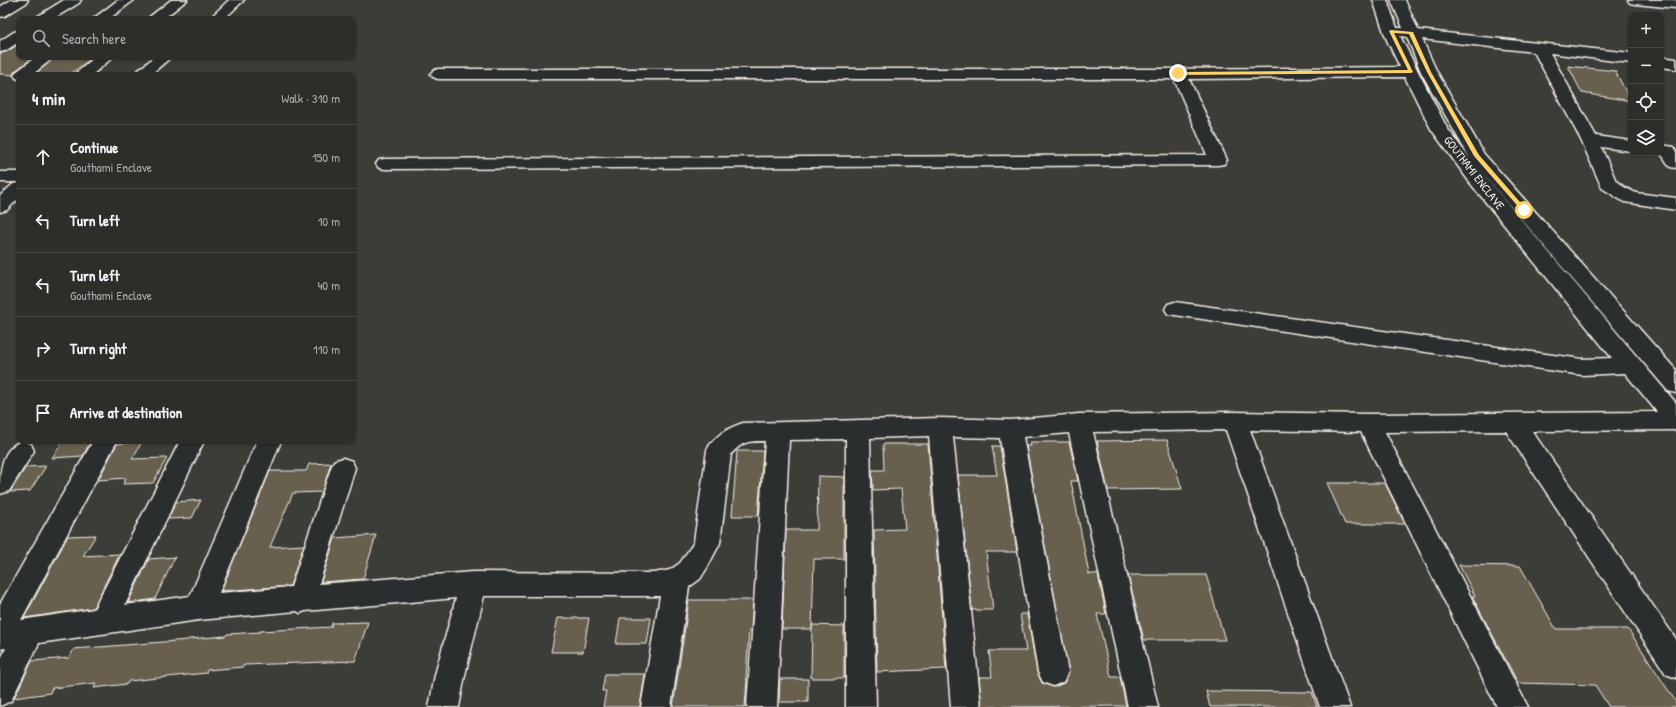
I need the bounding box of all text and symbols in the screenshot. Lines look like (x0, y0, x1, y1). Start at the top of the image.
map controls (1628, 12, 1664, 156)
button: + (1628, 12, 1664, 48)
search box (16, 16, 356, 60)
icon: search (30, 27, 52, 49)
text: Search here (62, 28, 126, 49)
button: − (1628, 48, 1664, 84)
route end (1169, 64, 1187, 82)
button: locate (1628, 84, 1664, 120)
text: 4 min (32, 87, 65, 110)
text: Walk · 310 m (281, 89, 340, 107)
button: layers (1628, 120, 1664, 156)
street label: GOUTHAMI ENCLAVE (1440, 132, 1509, 214)
text: Continue (70, 137, 118, 158)
icon: ahead (32, 146, 54, 168)
text: 150 m (312, 148, 340, 166)
text: Gouthami Enclave (70, 158, 152, 176)
route start (1515, 201, 1533, 219)
icon: left (32, 210, 54, 232)
text: Turn left (70, 210, 120, 231)
text: 10 m (318, 212, 340, 230)
text: Turn left (70, 265, 120, 286)
icon: left (32, 274, 54, 296)
text: 40 m (317, 276, 340, 294)
text: Gouthami Enclave (70, 286, 152, 304)
icon: right (32, 338, 54, 360)
text: Turn right (70, 338, 126, 359)
text: 110 m (313, 340, 340, 358)
icon: arrive (32, 402, 54, 424)
text: Arrive at destination (70, 402, 182, 423)

